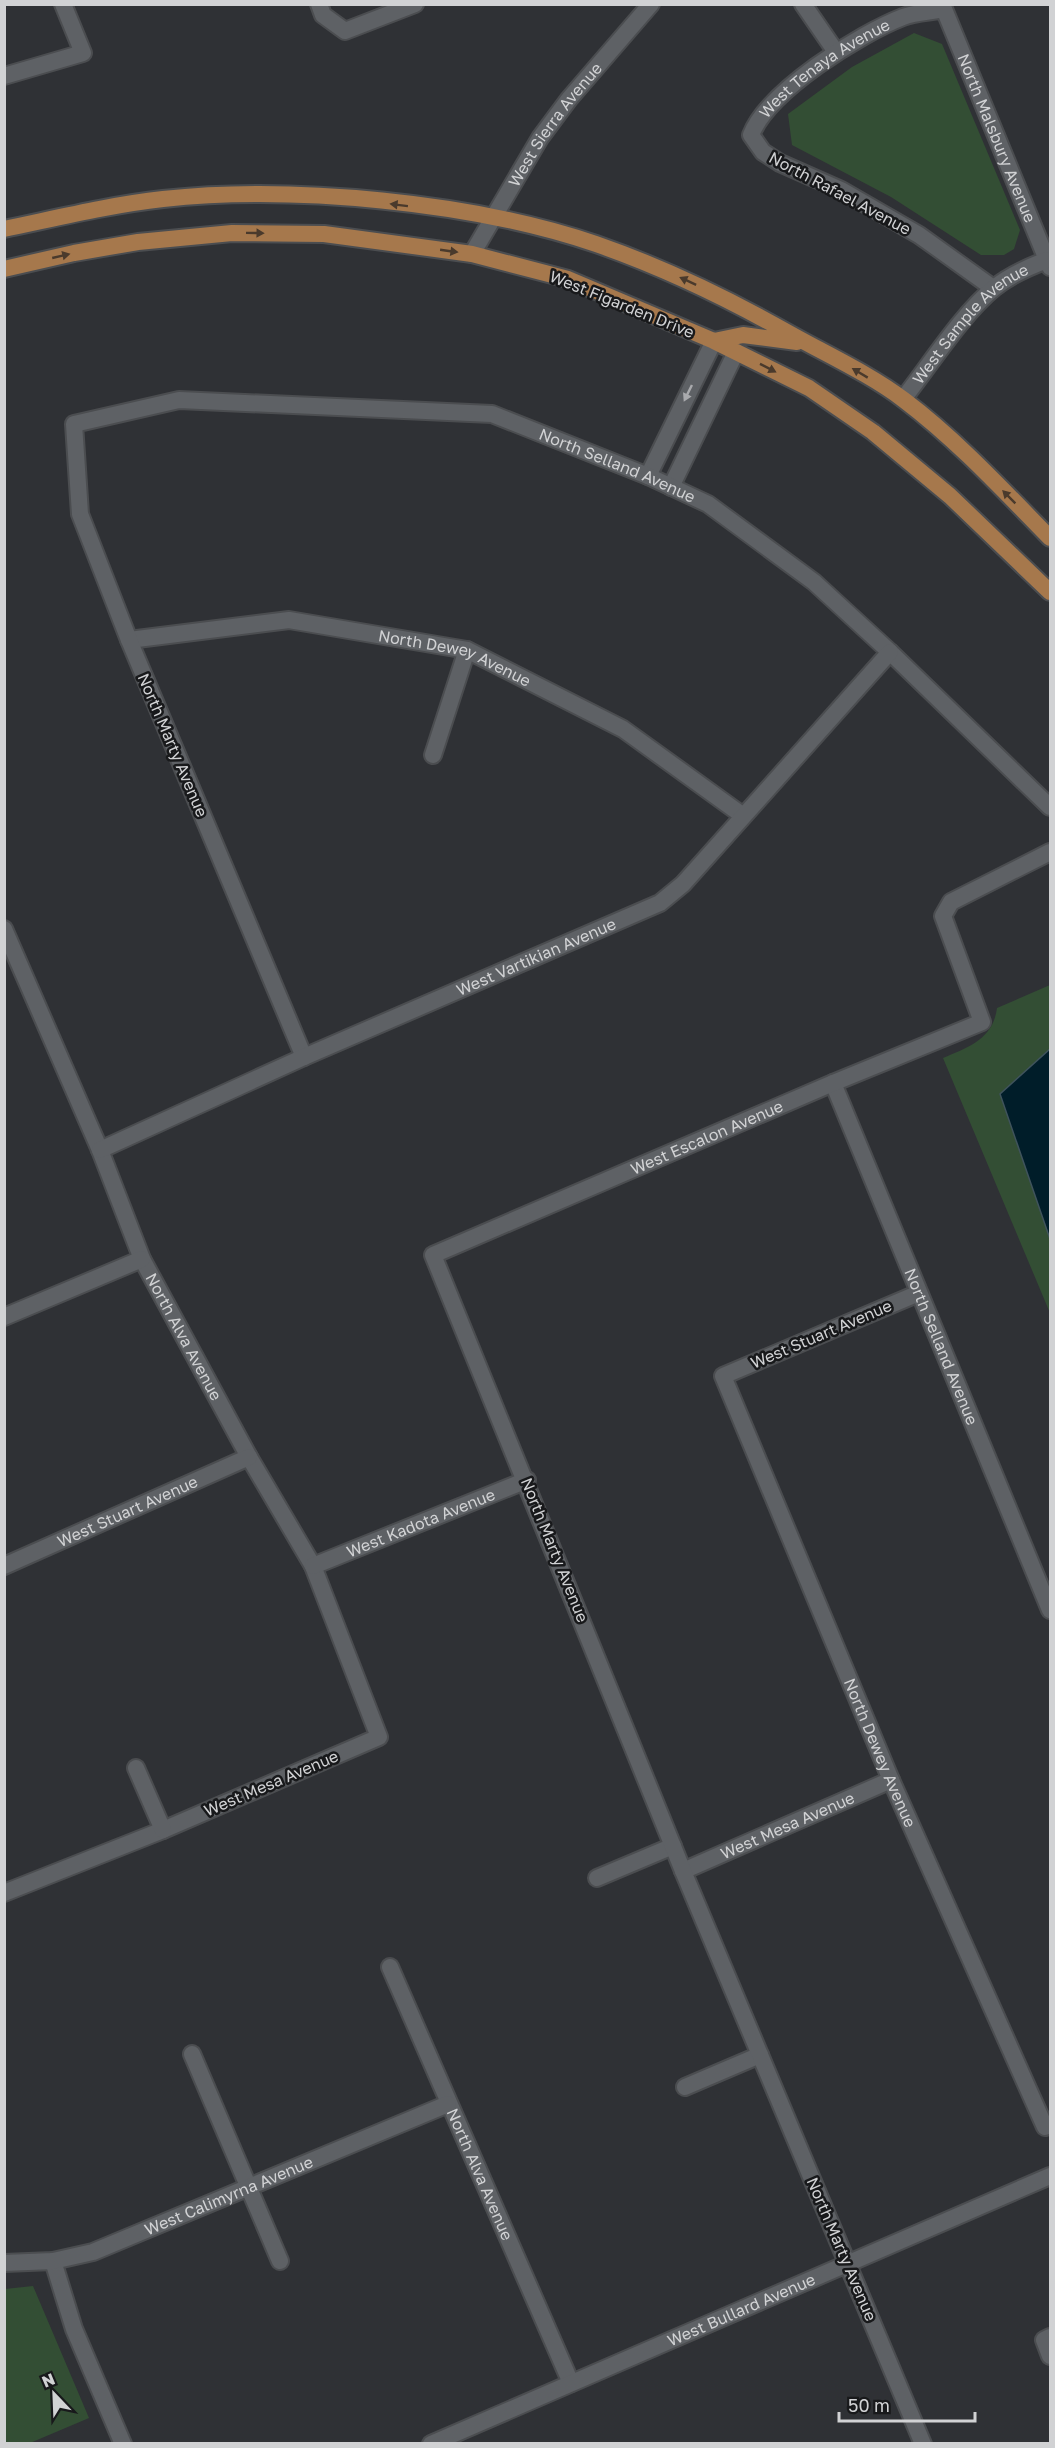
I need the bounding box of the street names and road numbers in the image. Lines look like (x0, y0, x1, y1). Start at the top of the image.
street label: West Tenaya Avenue (755, 14, 893, 122)
street label: North Malsbury Avenue (953, 51, 1041, 225)
street label: West Sierra Avenue (504, 58, 606, 190)
street label: North Rafael Avenue (766, 147, 914, 239)
street label: West Sample Avenue (908, 259, 1031, 388)
street label: West Figarden Drive (547, 266, 697, 342)
street label: North Selland Avenue (536, 424, 699, 507)
street label: North Dewey Avenue (377, 625, 534, 691)
street label: North Marty Avenue (134, 670, 212, 820)
street label: West Vartikian Avenue (453, 913, 619, 1000)
street label: West Escalon Avenue (628, 1096, 786, 1179)
street label: North Selland Avenue (900, 1265, 983, 1428)
street label: North Alva Avenue (141, 1269, 226, 1404)
street label: West Stuart Avenue (747, 1295, 895, 1373)
street label: West Stuart Avenue (54, 1471, 201, 1551)
street label: North Marty Avenue (517, 1475, 593, 1625)
street label: West Kadota Avenue (343, 1484, 498, 1562)
street label: North Dewey Avenue (840, 1675, 921, 1830)
street label: West Mesa Avenue (201, 1746, 341, 1820)
street label: West Mesa Avenue (717, 1787, 857, 1863)
street label: North Alva Avenue (443, 2105, 518, 2243)
street label: West Calimyrna Avenue (141, 2151, 316, 2239)
street label: North Marty Avenue (803, 2174, 881, 2324)
street label: West Bullard Avenue (664, 2269, 818, 2350)

